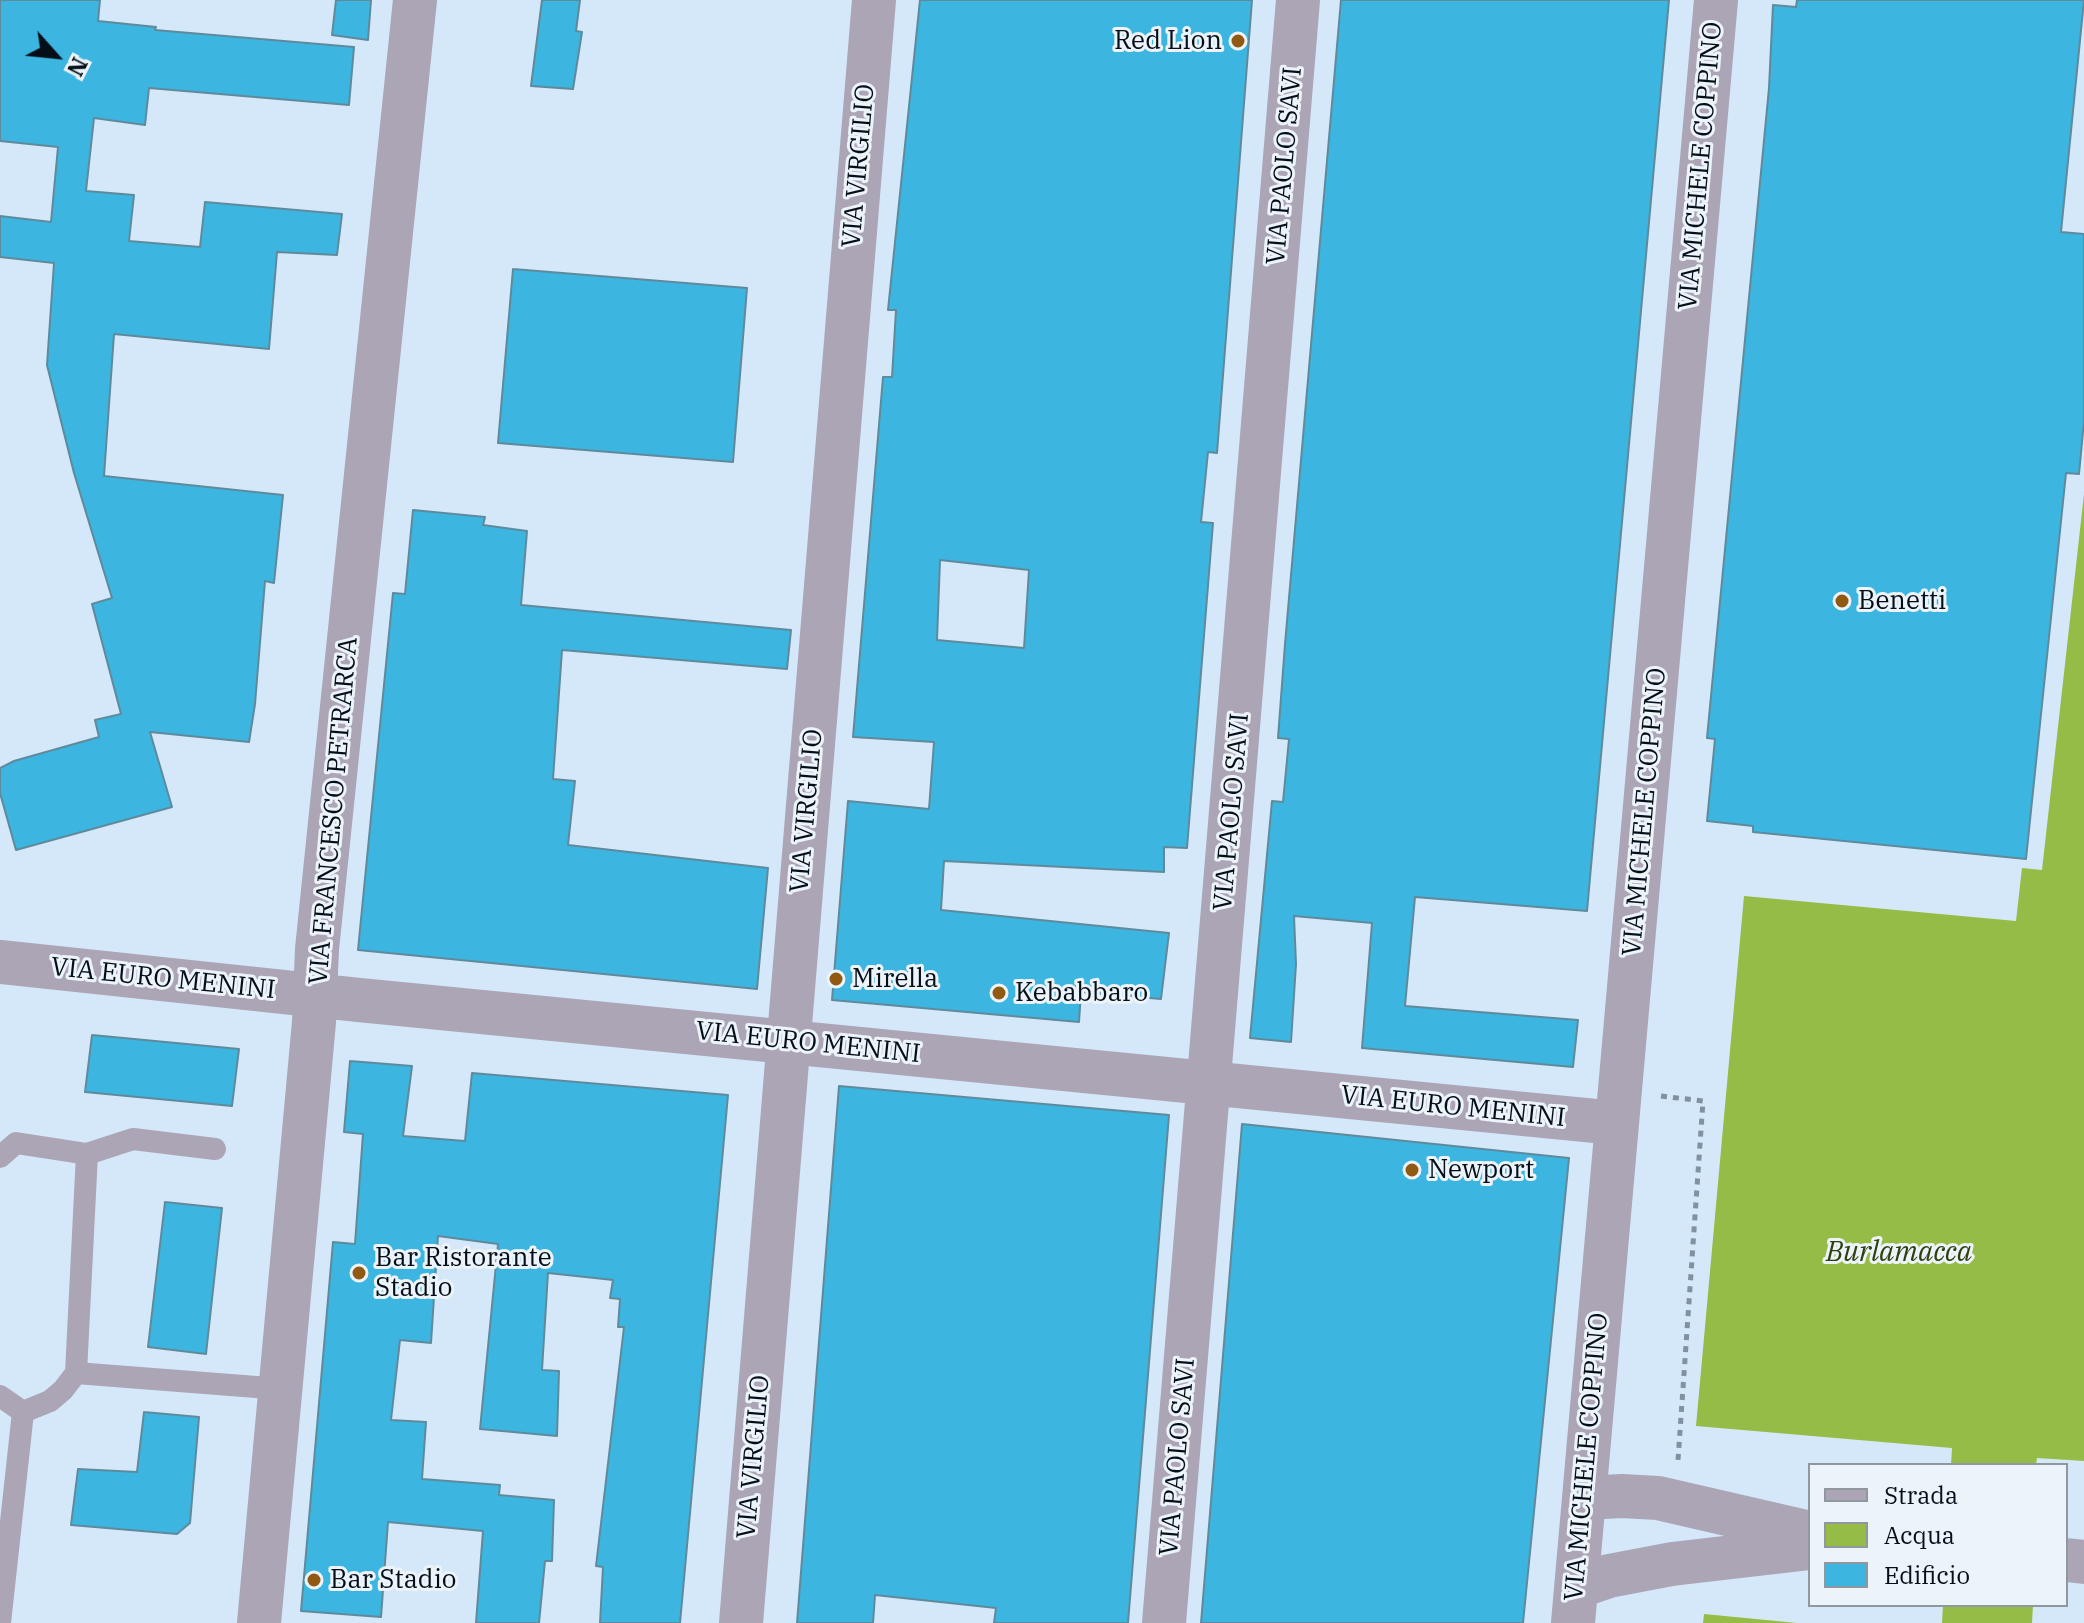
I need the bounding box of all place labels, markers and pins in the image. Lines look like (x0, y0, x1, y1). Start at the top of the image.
place label: Red Lion (1114, 25, 1222, 57)
marker: Red Lion (1229, 32, 1247, 50)
place label: Benetti (1858, 585, 1946, 617)
marker: Benetti (1833, 592, 1851, 610)
place label: Mirella (852, 963, 938, 995)
marker: Mirella (827, 970, 845, 988)
place label: Kebabbaro (1015, 977, 1148, 1009)
marker: Kebabbaro (990, 984, 1008, 1002)
place label: Newport (1428, 1154, 1534, 1186)
marker: Newport (1403, 1161, 1421, 1179)
place label: Bar Ristorante Stadio (375, 1242, 552, 1304)
marker: Bar Ristorante Stadio (350, 1264, 368, 1282)
place label: Bar Stadio (330, 1564, 456, 1596)
marker: Bar Stadio (305, 1571, 323, 1589)

